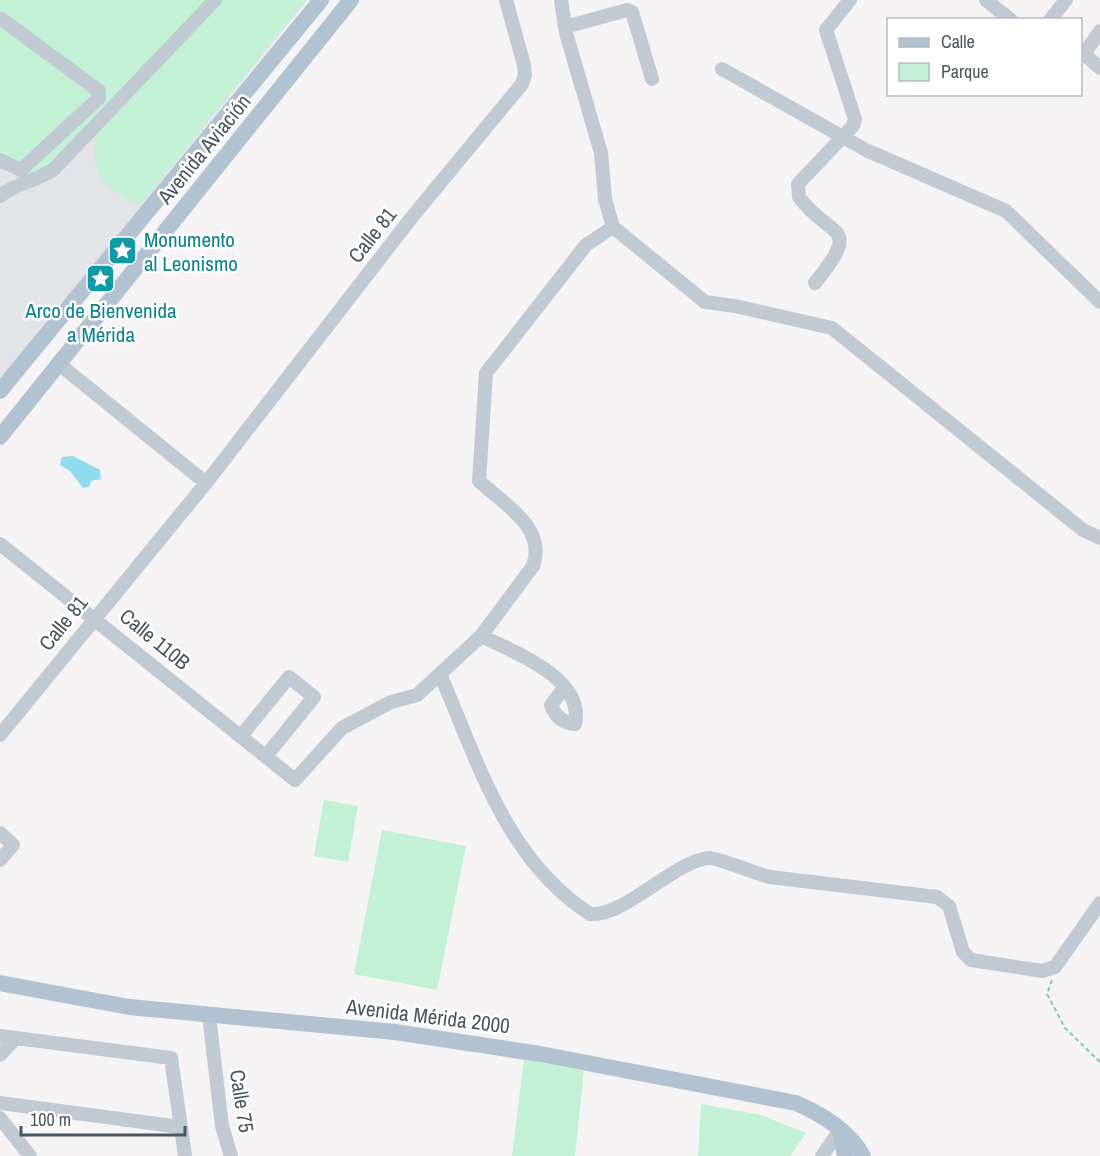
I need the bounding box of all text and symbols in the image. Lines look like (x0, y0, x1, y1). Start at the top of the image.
legend (887, 18, 1082, 96)
text: Calle (941, 29, 975, 54)
text: Parque (941, 59, 989, 84)
street label: Avenida Aviación (150, 88, 257, 211)
street label: Calle 81 (341, 201, 403, 269)
place label: Monumento al Leonismo (144, 225, 238, 278)
place icon: Monumento al Leonismo (107, 235, 139, 267)
place icon: Arco de Bienvenida a Mérida (85, 263, 117, 295)
place label: Arco de Bienvenida a Mérida (24, 296, 177, 349)
street label: Calle 81 (32, 589, 94, 657)
street label: Calle 110B (114, 602, 196, 676)
street label: Avenida Mérida 2000 (344, 991, 511, 1040)
street label: Calle 75 (223, 1068, 261, 1134)
scale bar (21, 1099, 184, 1137)
text: 100 m (30, 1107, 71, 1132)

